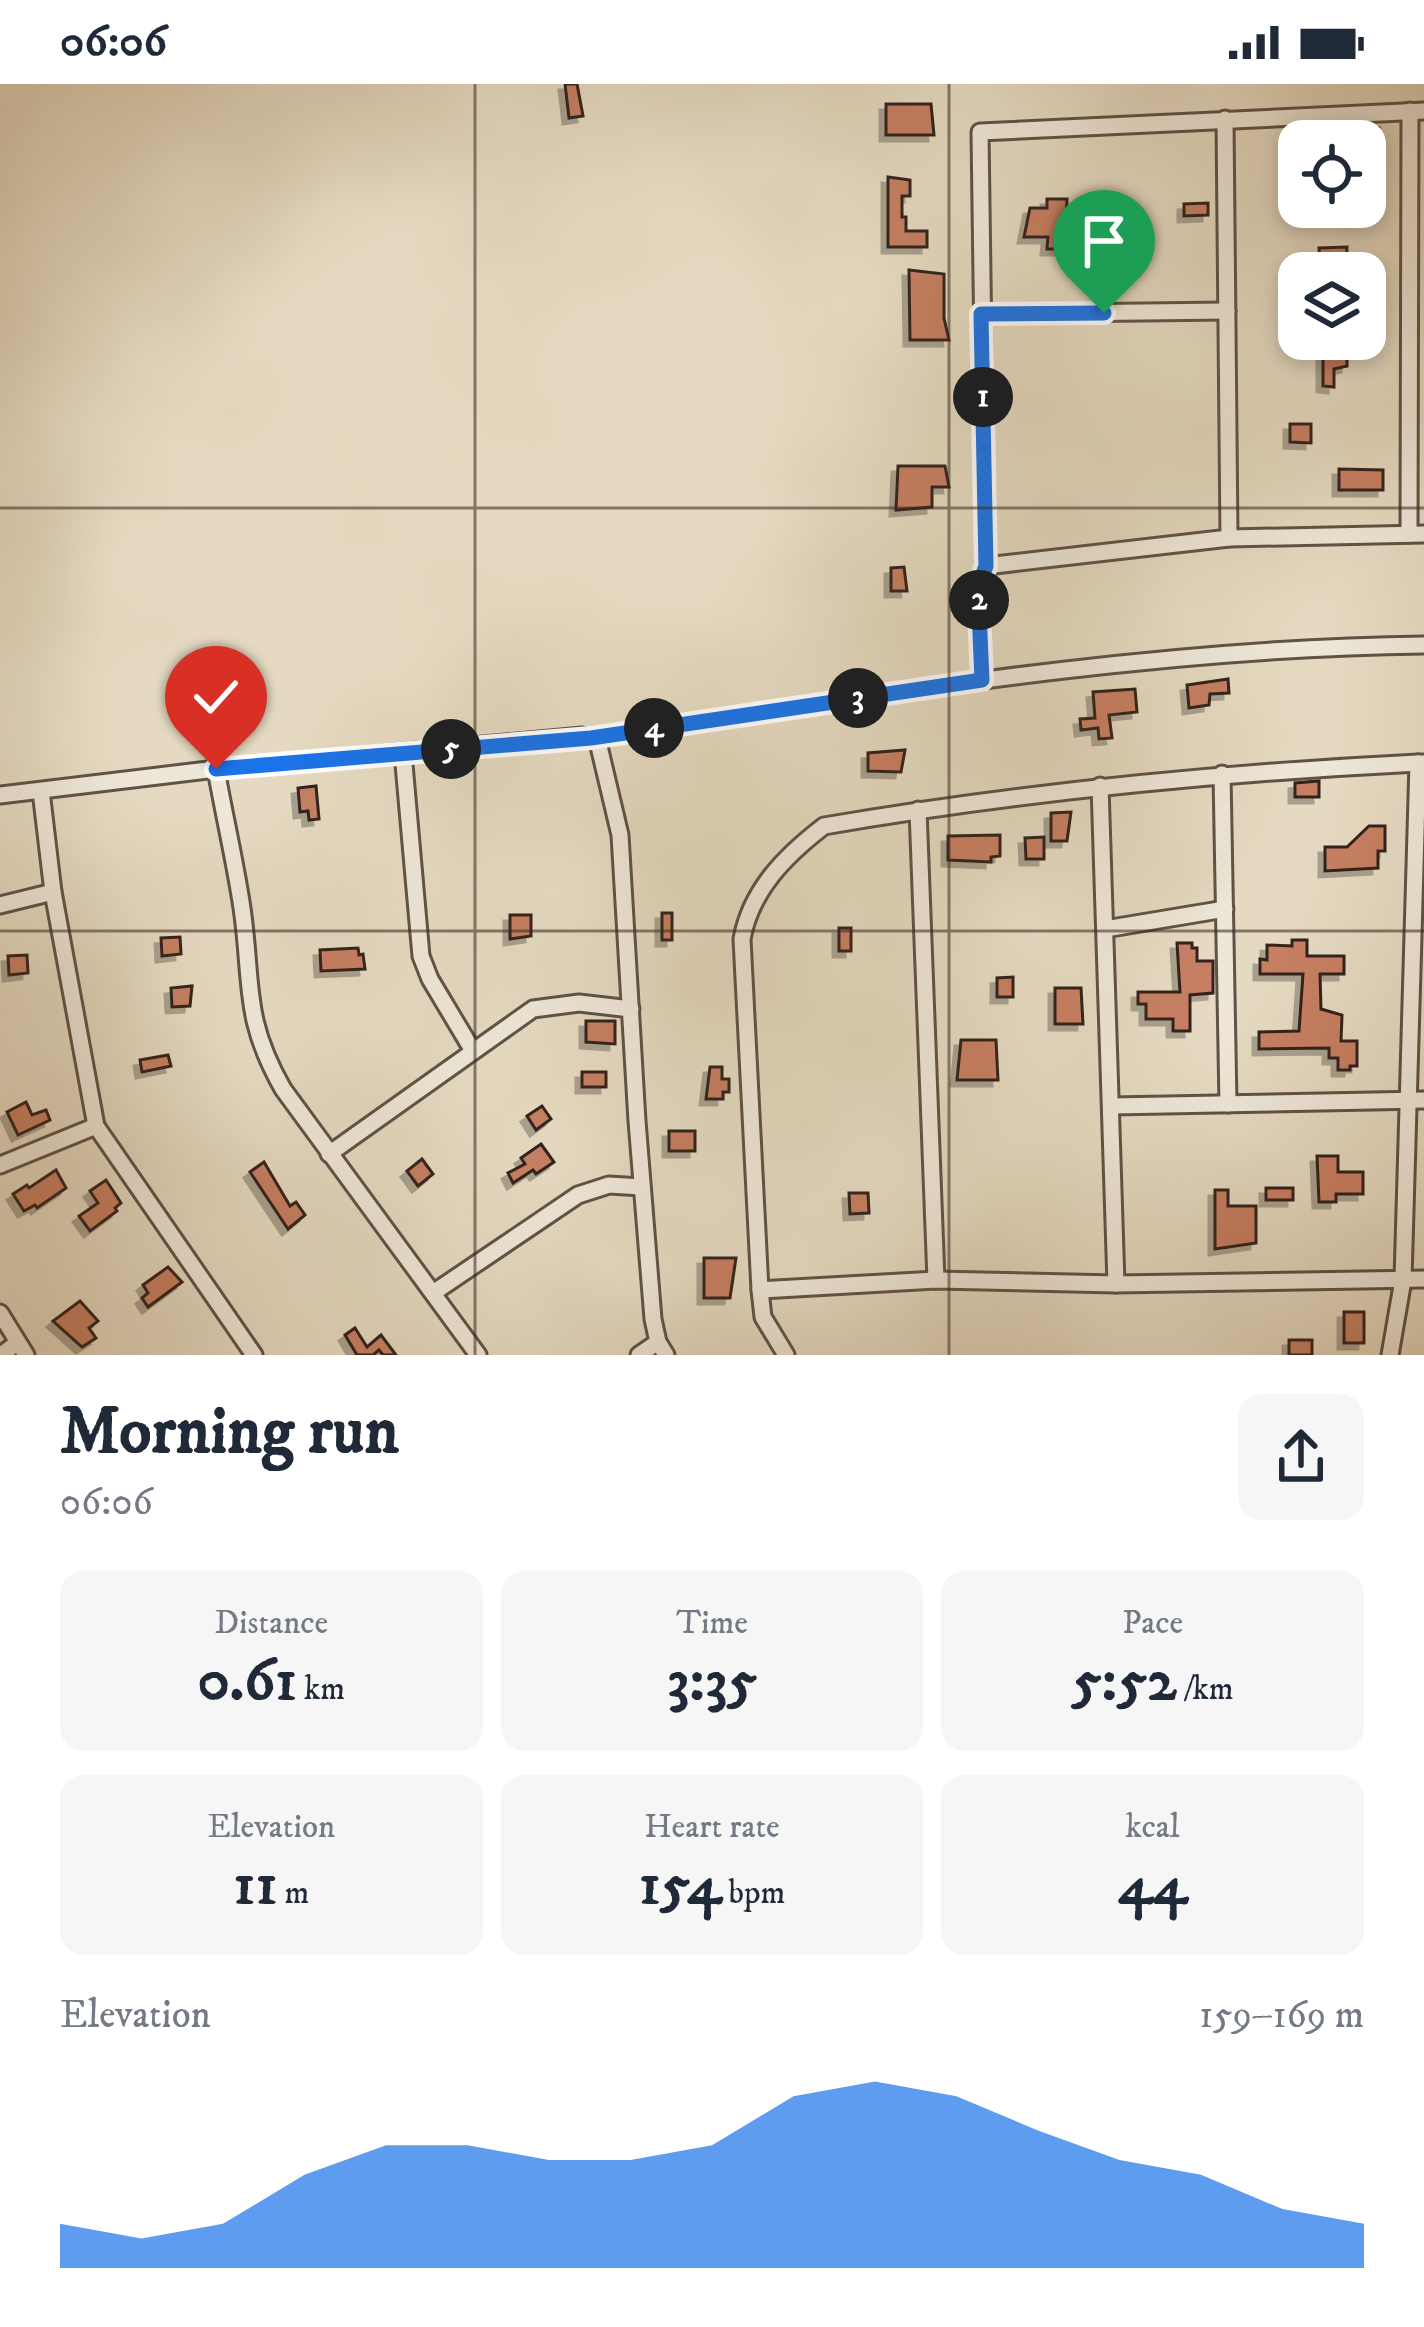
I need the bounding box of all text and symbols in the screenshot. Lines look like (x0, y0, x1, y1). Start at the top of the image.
text: 06:06 (60, 14, 167, 70)
map controls (1278, 120, 1386, 360)
button: locate (1278, 120, 1386, 228)
pin (1053, 190, 1155, 313)
icon: arrive (1071, 208, 1137, 274)
button: layers (1278, 252, 1386, 360)
pin: 1 (953, 367, 1013, 427)
text: 1 (977, 376, 989, 417)
pin: 2 (949, 570, 1009, 630)
text: 2 (971, 579, 987, 620)
pin (165, 646, 267, 769)
icon: check (183, 664, 249, 730)
pin: 3 (828, 668, 888, 728)
text: 3 (852, 677, 864, 718)
pin: 4 (624, 698, 684, 758)
text: 4 (645, 707, 664, 748)
pin: 5 (421, 719, 481, 779)
text: 5 (443, 728, 459, 769)
text: Morning run (60, 1392, 399, 1474)
button: share (1238, 1394, 1364, 1520)
text: 06:06 (60, 1478, 153, 1527)
text: Distance (214, 1603, 328, 1644)
text: Time (676, 1603, 748, 1644)
text: Pace (1122, 1603, 1183, 1644)
text: 0.61 (197, 1644, 297, 1719)
text: 3:35 (667, 1644, 757, 1719)
text: 5:52 (1072, 1644, 1176, 1719)
text: km (297, 1669, 345, 1710)
text: /km (1176, 1669, 1234, 1710)
text: Elevation (207, 1807, 335, 1848)
text: Heart rate (644, 1807, 780, 1848)
text: kcal (1126, 1807, 1180, 1848)
text: 11 (233, 1848, 277, 1923)
text: 154 (639, 1848, 721, 1923)
text: 44 (1118, 1848, 1187, 1923)
text: m (277, 1873, 309, 1914)
text: bpm (721, 1873, 785, 1914)
text: Elevation (60, 1991, 211, 2040)
text: 159–169 m (1199, 1991, 1364, 2040)

